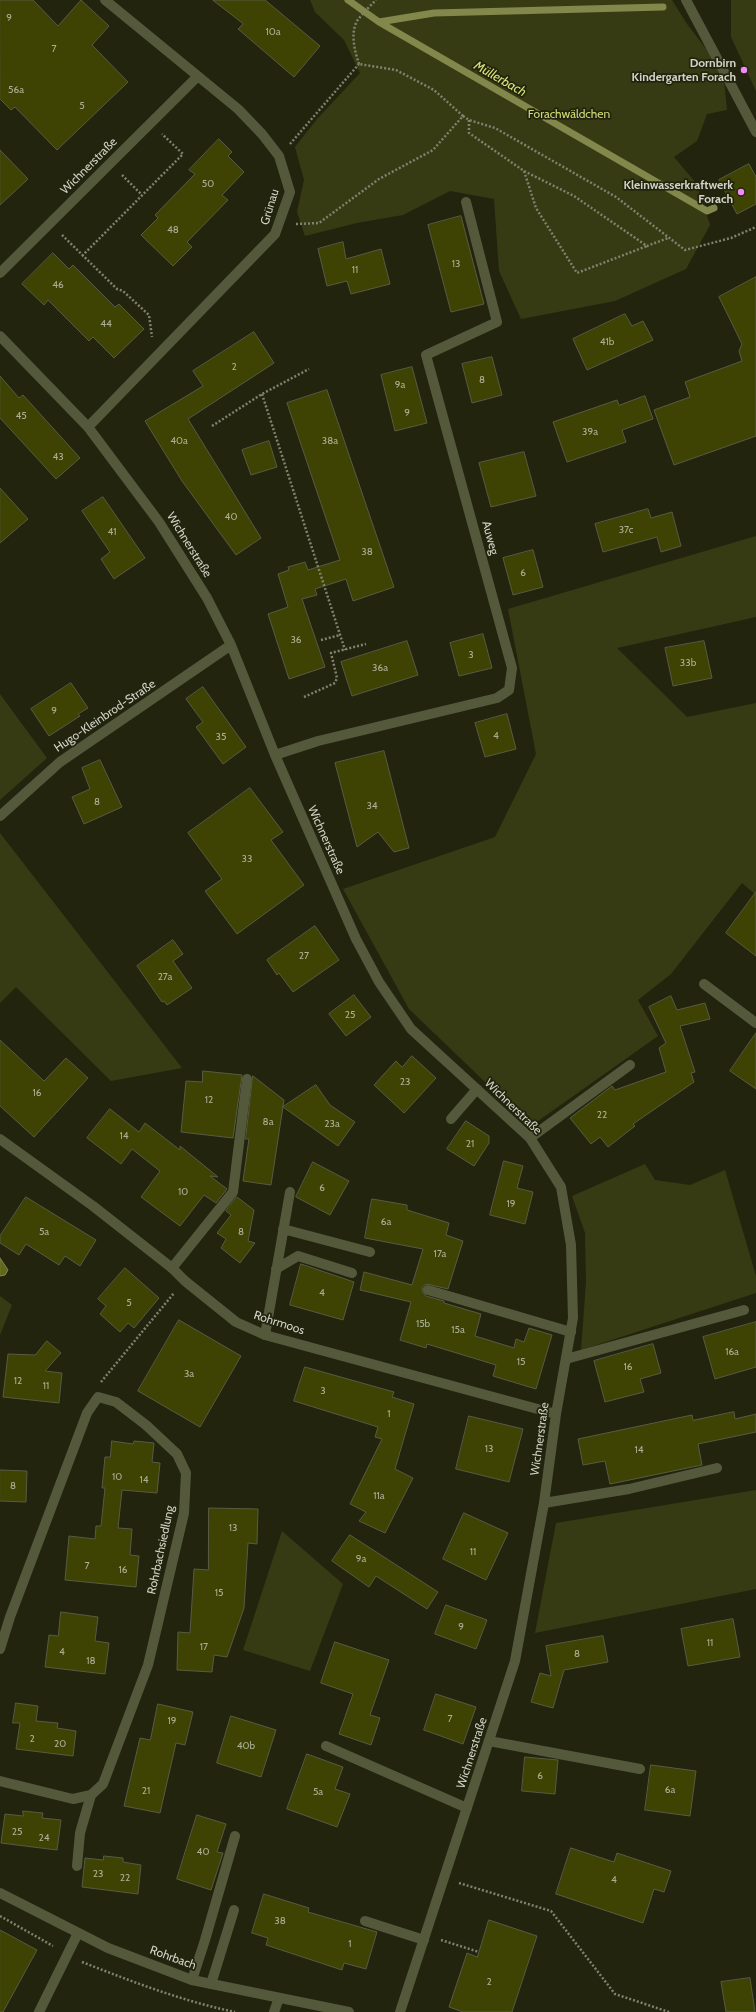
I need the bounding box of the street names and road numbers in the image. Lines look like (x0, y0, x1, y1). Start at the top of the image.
street label: Wichnerstraße (58, 135, 120, 197)
street label: Grünau (258, 187, 282, 227)
street label: Wichnerstraße (163, 510, 215, 580)
street label: Auweg (479, 520, 501, 556)
street label: Hugo-Kleinbrod-Straße (52, 677, 158, 755)
street label: Wichnerstraße (304, 803, 348, 877)
street label: Wichnerstraße (481, 1076, 545, 1138)
street label: Rohrmoos (252, 1308, 306, 1338)
street label: Wichnerstraße (528, 1401, 552, 1477)
street label: Rohrbachsiedlung (145, 1504, 177, 1596)
street label: Wichnerstraße (454, 1716, 490, 1790)
street label: Rohrbach (148, 1943, 198, 1973)

